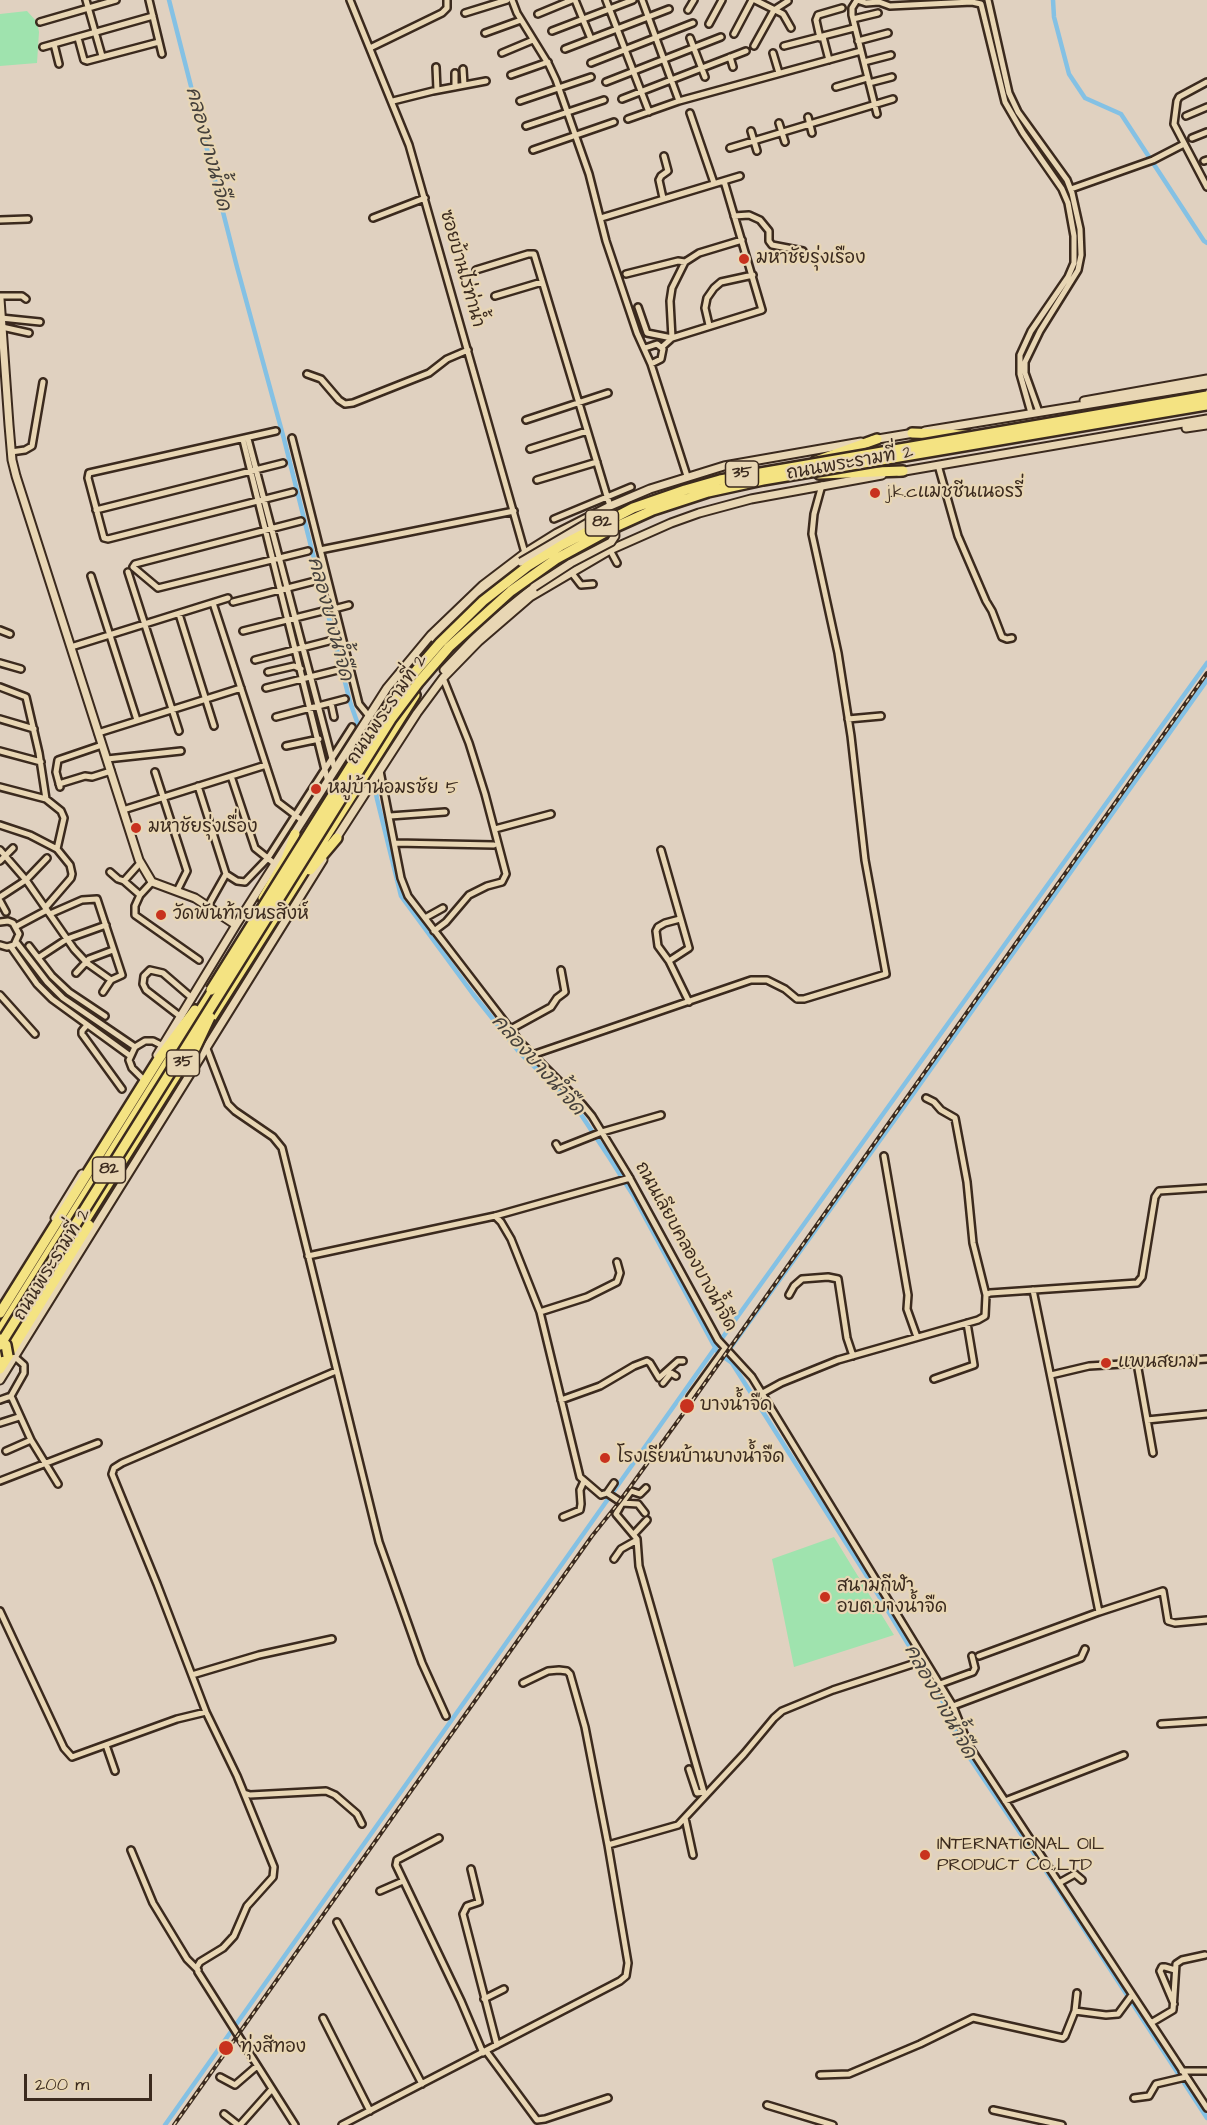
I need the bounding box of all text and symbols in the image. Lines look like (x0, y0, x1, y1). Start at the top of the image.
water label: คลองบางน้ำจืด (179, 85, 235, 213)
street label: ซอยบ้านไร่ท่าน้ำ (434, 208, 488, 330)
place label: มหาชัยรุ่งเรือง (756, 248, 865, 270)
marker: มหาชัยรุ่งเรือง (737, 252, 751, 266)
street label: ถนนพระรามที่ 2 (785, 442, 915, 486)
road number: 35 (726, 461, 758, 487)
place label: j.k.cแมชชีนเนอรรี่ (887, 482, 1023, 504)
marker: j.k.cแมชชีนเนอรรี่ (868, 486, 882, 500)
road number: 82 (586, 510, 618, 536)
water label: คลองบางน้ำจืด (301, 555, 357, 683)
street label: ถนนพระรามที่ 2 (343, 651, 433, 769)
place label: หมู่บ้านอมรชัย 5 (328, 778, 459, 800)
marker: หมู่บ้านอมรชัย 5 (309, 782, 323, 796)
place label: มหาชัยรุ่งเรื่อง (148, 817, 257, 839)
marker: มหาชัยรุ่งเรื่อง (129, 821, 143, 835)
place label: วัดพันท้ายนรสิงห์ (173, 904, 309, 926)
marker: วัดพันท้ายนรสิงห์ (154, 908, 168, 922)
water label: คลองบางน้ำจืด (486, 1011, 588, 1121)
road number: 35 (166, 1050, 200, 1076)
road number: 82 (92, 1157, 126, 1183)
street label: ถนนเลียบคลองบางน้ำจืด (629, 1158, 741, 1336)
street label: ถนนพระรามที่ 2 (10, 1205, 96, 1325)
place label: แพนสยาม (1118, 1352, 1199, 1374)
marker: แพนสยาม (1099, 1356, 1113, 1370)
place label: บางน้ำจืด (700, 1395, 772, 1417)
marker: บางน้ำจืด (678, 1397, 696, 1415)
place label: โรงเรียนบ้านบางนํ้าจืด (617, 1447, 785, 1469)
marker: โรงเรียนบ้านบางนํ้าจืด (598, 1451, 612, 1465)
place label: สนามกีฬา อบต.บางน้ำจืด (837, 1576, 947, 1618)
marker: สนามกีฬา อบต.บางน้ำจืด (818, 1590, 832, 1604)
water label: คลองบางน้ำจืด (898, 1641, 980, 1763)
place label: INTERNATIONAL OIL PRODUCT CO.,LTD (937, 1834, 1104, 1876)
marker: INTERNATIONAL OIL PRODUCT CO.,LTD (918, 1848, 932, 1862)
place label: ทุ่งสีทอง (240, 2037, 306, 2059)
marker: ทุ่งสีทอง (217, 2039, 235, 2057)
scale bar (27, 2062, 154, 2100)
text: 200 m (35, 2072, 89, 2097)

